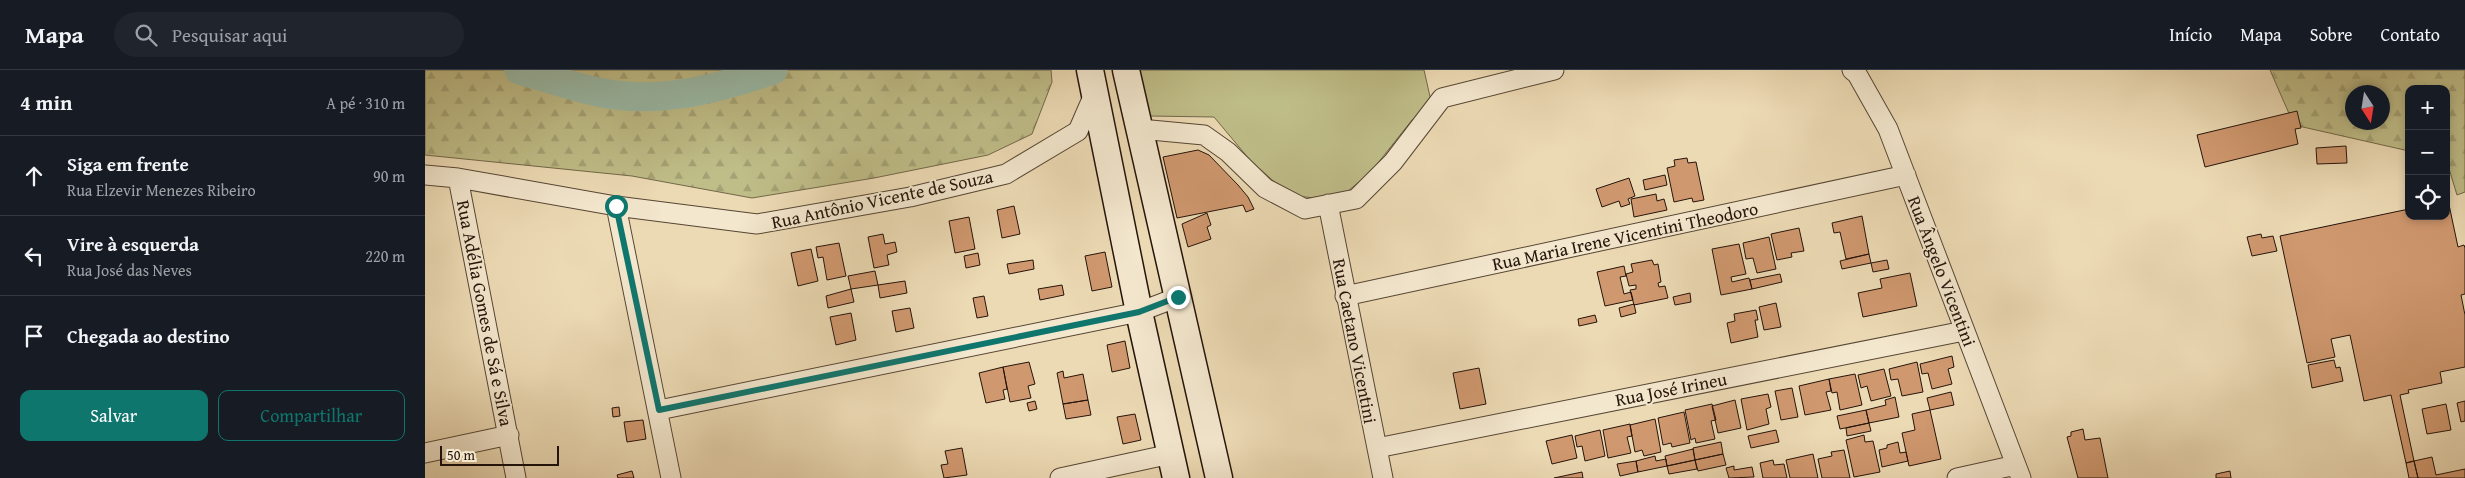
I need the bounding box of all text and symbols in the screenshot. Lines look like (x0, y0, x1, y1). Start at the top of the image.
search box (114, 12, 464, 57)
text: Mapa (25, 17, 84, 52)
icon: search (132, 21, 160, 49)
text: Pesquisar aqui (172, 21, 287, 49)
text: Início (2169, 21, 2212, 48)
text: Mapa (2240, 21, 2282, 48)
text: Sobre (2310, 21, 2353, 48)
text: Contato (2381, 21, 2440, 48)
north arrow (2345, 85, 2390, 130)
map controls (2405, 85, 2450, 220)
button: + (2405, 85, 2450, 130)
text: 4 min (20, 87, 72, 118)
text: A pé · 310 m (326, 91, 405, 115)
button: − (2405, 130, 2450, 175)
text: Siga em frente (67, 150, 189, 178)
icon: ahead (20, 162, 48, 190)
street label: Rua Antônio Vicente de Souza (769, 162, 996, 236)
text: 90 m (373, 164, 405, 188)
button: locate (2405, 175, 2450, 220)
text: Rua Elzevir Menezes Ribeiro (67, 178, 256, 202)
street label: Rua Ângelo Vicentini (1901, 192, 1983, 350)
route start (605, 195, 628, 218)
street label: Rua Maria Irene Vicentini Theodoro (1490, 195, 1760, 277)
street label: Rua Adélia Gomes de Sá e Silva (450, 198, 520, 429)
text: Vire à esquerda (67, 230, 199, 258)
icon: left (20, 242, 48, 270)
text: 220 m (365, 244, 405, 268)
street label: Rua Caetano Vicentini (1326, 256, 1384, 426)
text: Rua José das Neves (67, 258, 192, 282)
route end (1167, 286, 1190, 309)
icon: arrive (20, 322, 48, 350)
text: Chegada ao destino (67, 322, 230, 350)
street label: Rua José Irineu (1613, 365, 1729, 413)
button: Salvar (20, 390, 208, 441)
button: Compartilhar (218, 390, 405, 441)
scale bar (440, 443, 559, 466)
text: 50 m (447, 445, 475, 465)

